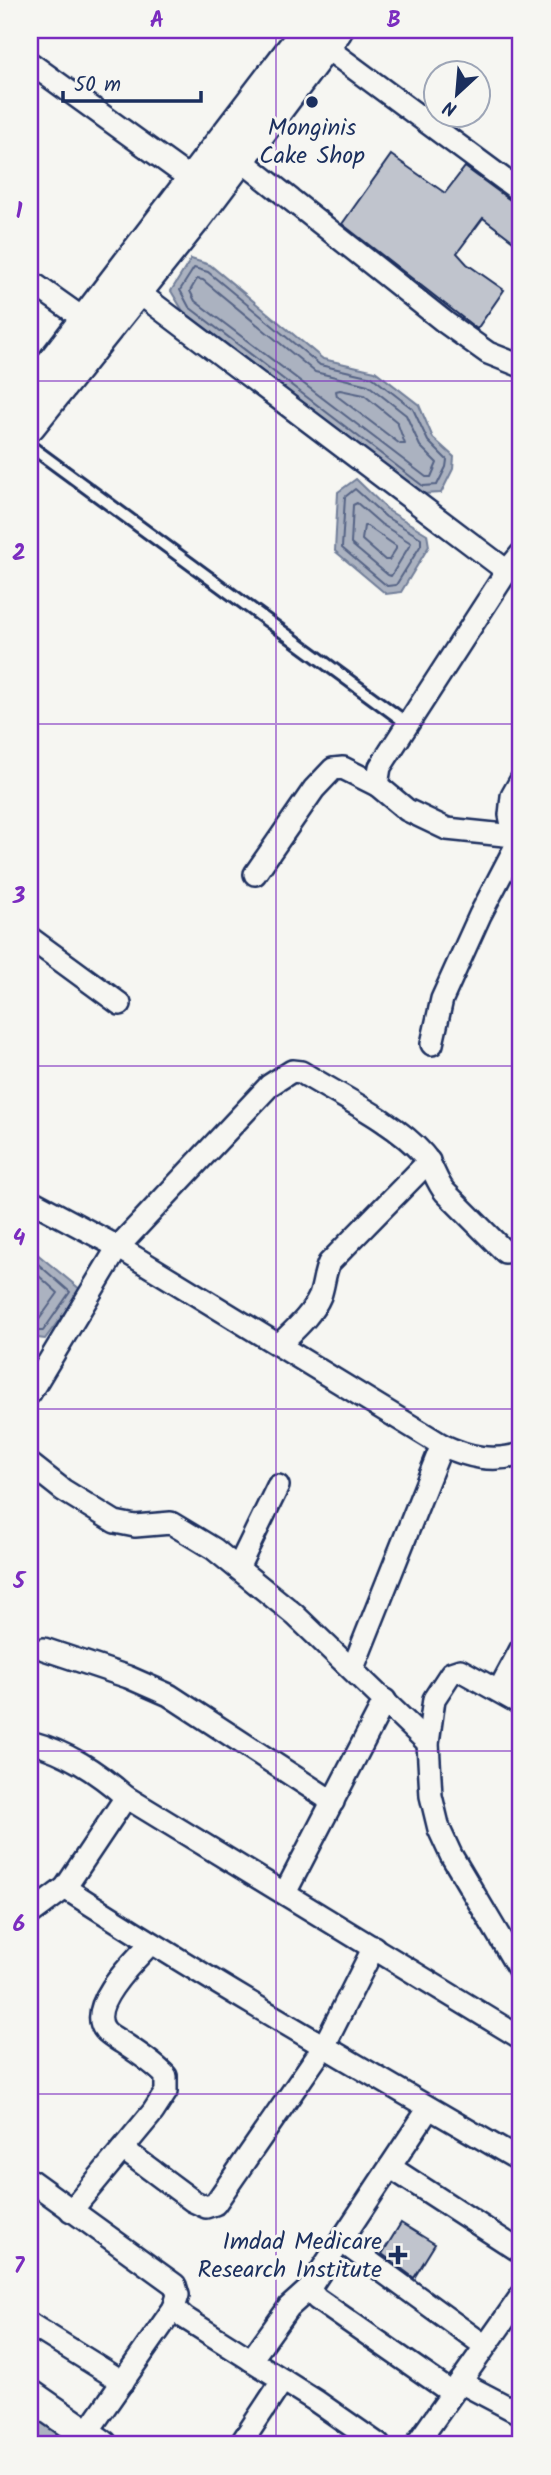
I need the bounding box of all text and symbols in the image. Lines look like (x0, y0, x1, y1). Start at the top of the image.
text: A (150, 3, 164, 39)
text: B (387, 3, 401, 39)
scale bar (63, 60, 201, 104)
north arrow (421, 60, 491, 130)
text: 50 m (74, 69, 121, 102)
text: N (438, 91, 462, 124)
marker: Monginis Cake Shop (304, 94, 320, 110)
place label: Monginis Cake Shop (259, 109, 365, 176)
text: 1 (16, 194, 23, 230)
text: 2 (12, 536, 26, 572)
text: 3 (12, 879, 26, 915)
text: 4 (13, 1221, 26, 1257)
text: 5 (12, 1564, 27, 1600)
text: 6 (13, 1907, 25, 1943)
place label: Imdad Medicare Research Institute (197, 2223, 382, 2290)
marker: Imdad Medicare Research Institute (388, 2245, 408, 2265)
text: 7 (14, 2249, 26, 2285)

